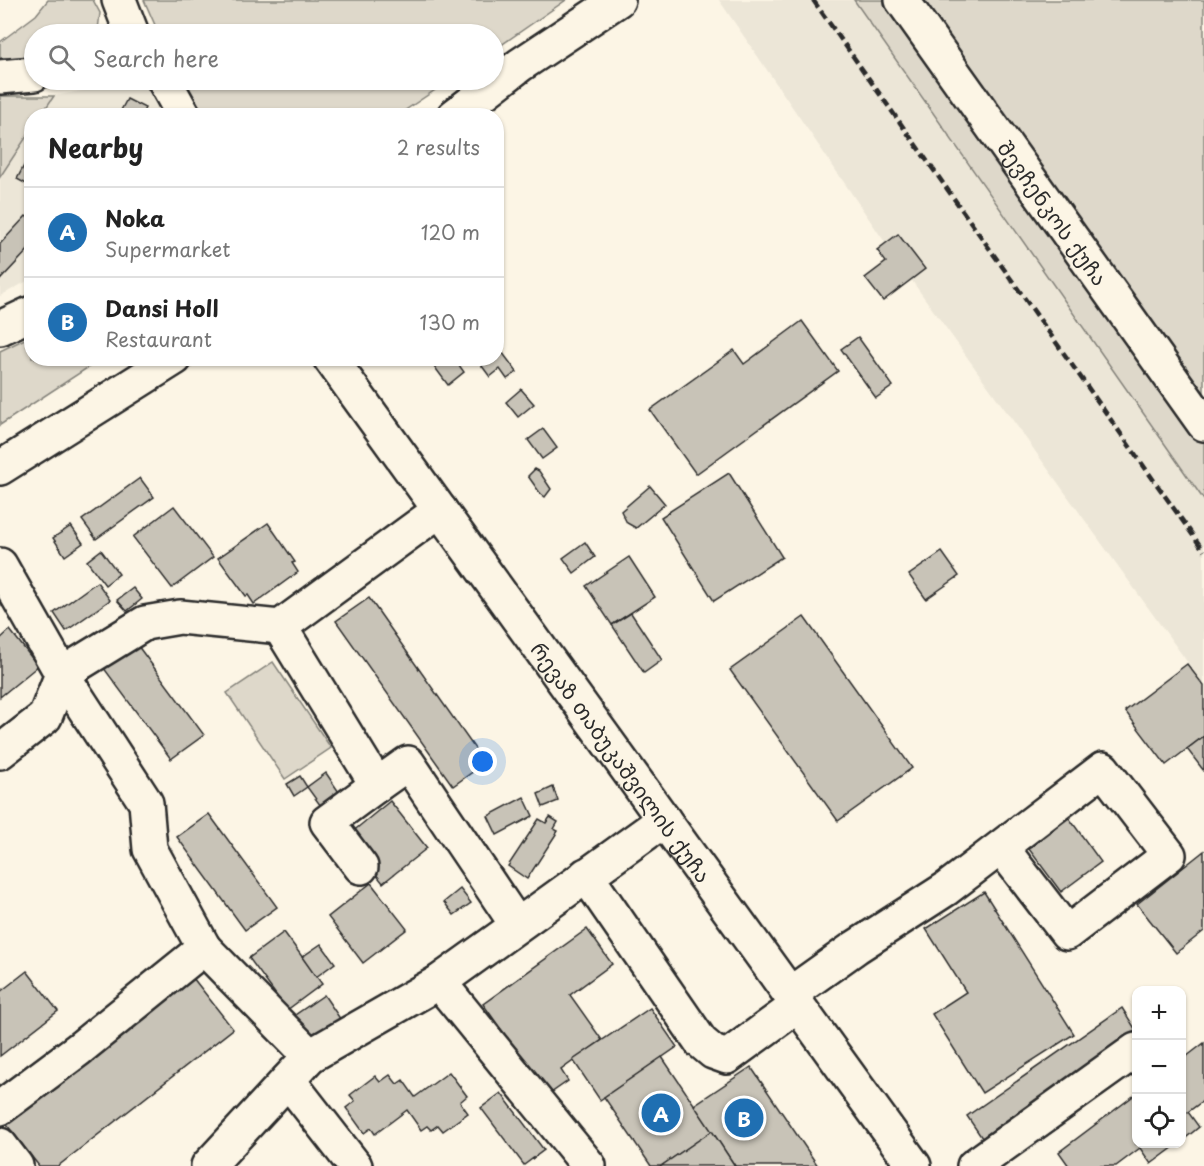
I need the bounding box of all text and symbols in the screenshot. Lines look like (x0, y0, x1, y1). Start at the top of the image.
search box (24, 24, 504, 90)
icon: search (45, 41, 78, 74)
text: Search here (93, 41, 219, 74)
text: Nearby (48, 128, 143, 167)
text: 2 results (397, 132, 480, 162)
street label: შევჩენკოს ქუჩა (991, 133, 1116, 292)
text: Noka (105, 201, 165, 234)
text: A (60, 217, 75, 247)
text: 120 m (421, 217, 480, 247)
text: Supermarket (105, 234, 231, 264)
text: Dansi Holl (105, 291, 218, 324)
text: B (61, 307, 74, 337)
text: 130 m (420, 307, 480, 337)
text: Restaurant (105, 324, 212, 354)
street label: რევაზ თაბუკაშვილის ქუჩა (524, 635, 720, 889)
your location (468, 747, 497, 776)
map controls (1132, 986, 1186, 1148)
button: + (1132, 986, 1186, 1040)
button: − (1132, 1040, 1186, 1094)
pin: A (642, 1090, 680, 1136)
button: locate (1132, 1094, 1186, 1148)
pin: B (724, 1096, 764, 1140)

